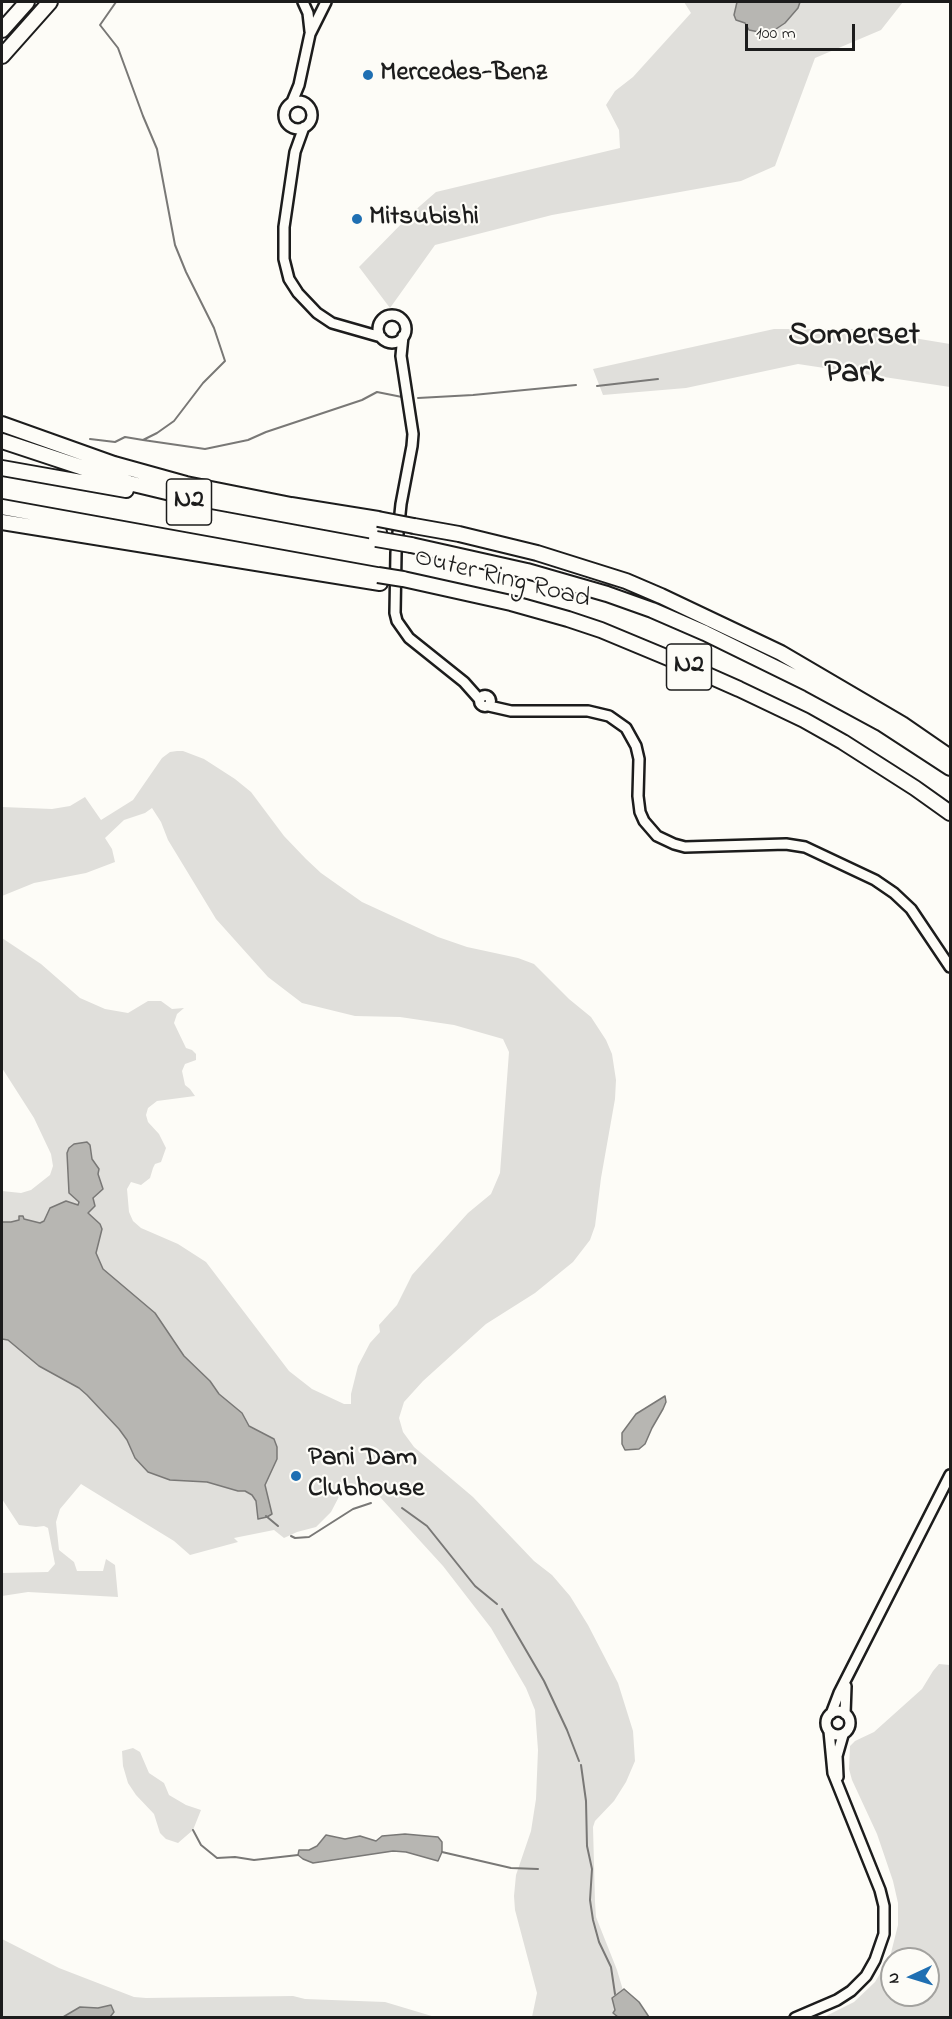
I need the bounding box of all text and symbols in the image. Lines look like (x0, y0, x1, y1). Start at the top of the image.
scale bar (748, 12, 858, 50)
text: 100 m (756, 21, 796, 47)
place label: Mercedes-Benz (380, 59, 547, 91)
marker: Mercedes-Benz (361, 68, 375, 82)
place label: Mitsubishi (369, 203, 479, 235)
marker: Mitsubishi (350, 212, 364, 226)
district label: Somerset Park (788, 318, 920, 396)
road number: N2 (166, 479, 212, 525)
street label: Outer Ring Road (411, 542, 593, 618)
road number: N2 (666, 644, 712, 690)
place label: Pani Dam Clubhouse (308, 1444, 424, 1507)
marker: Pani Dam Clubhouse (289, 1469, 303, 1483)
north arrow (880, 1947, 940, 2007)
text: N (882, 1972, 906, 1984)

